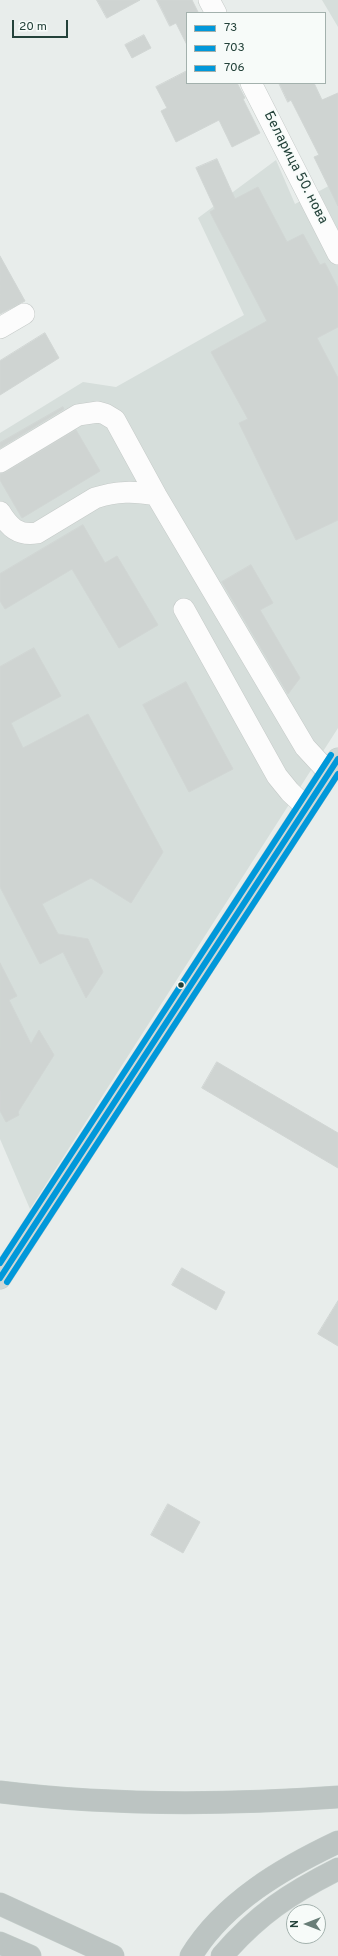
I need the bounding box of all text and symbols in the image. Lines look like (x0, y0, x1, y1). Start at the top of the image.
scale bar (14, 12, 70, 38)
legend (186, 12, 326, 84)
text: 20 m (19, 19, 47, 35)
text: 73 (224, 20, 237, 36)
text: 703 (224, 40, 245, 56)
text: 706 (224, 60, 245, 76)
street label: Беларица 50. нова (259, 109, 331, 227)
unlabelled marker (176, 980, 186, 990)
north arrow (286, 1904, 326, 1944)
text: N (288, 1920, 302, 1928)

